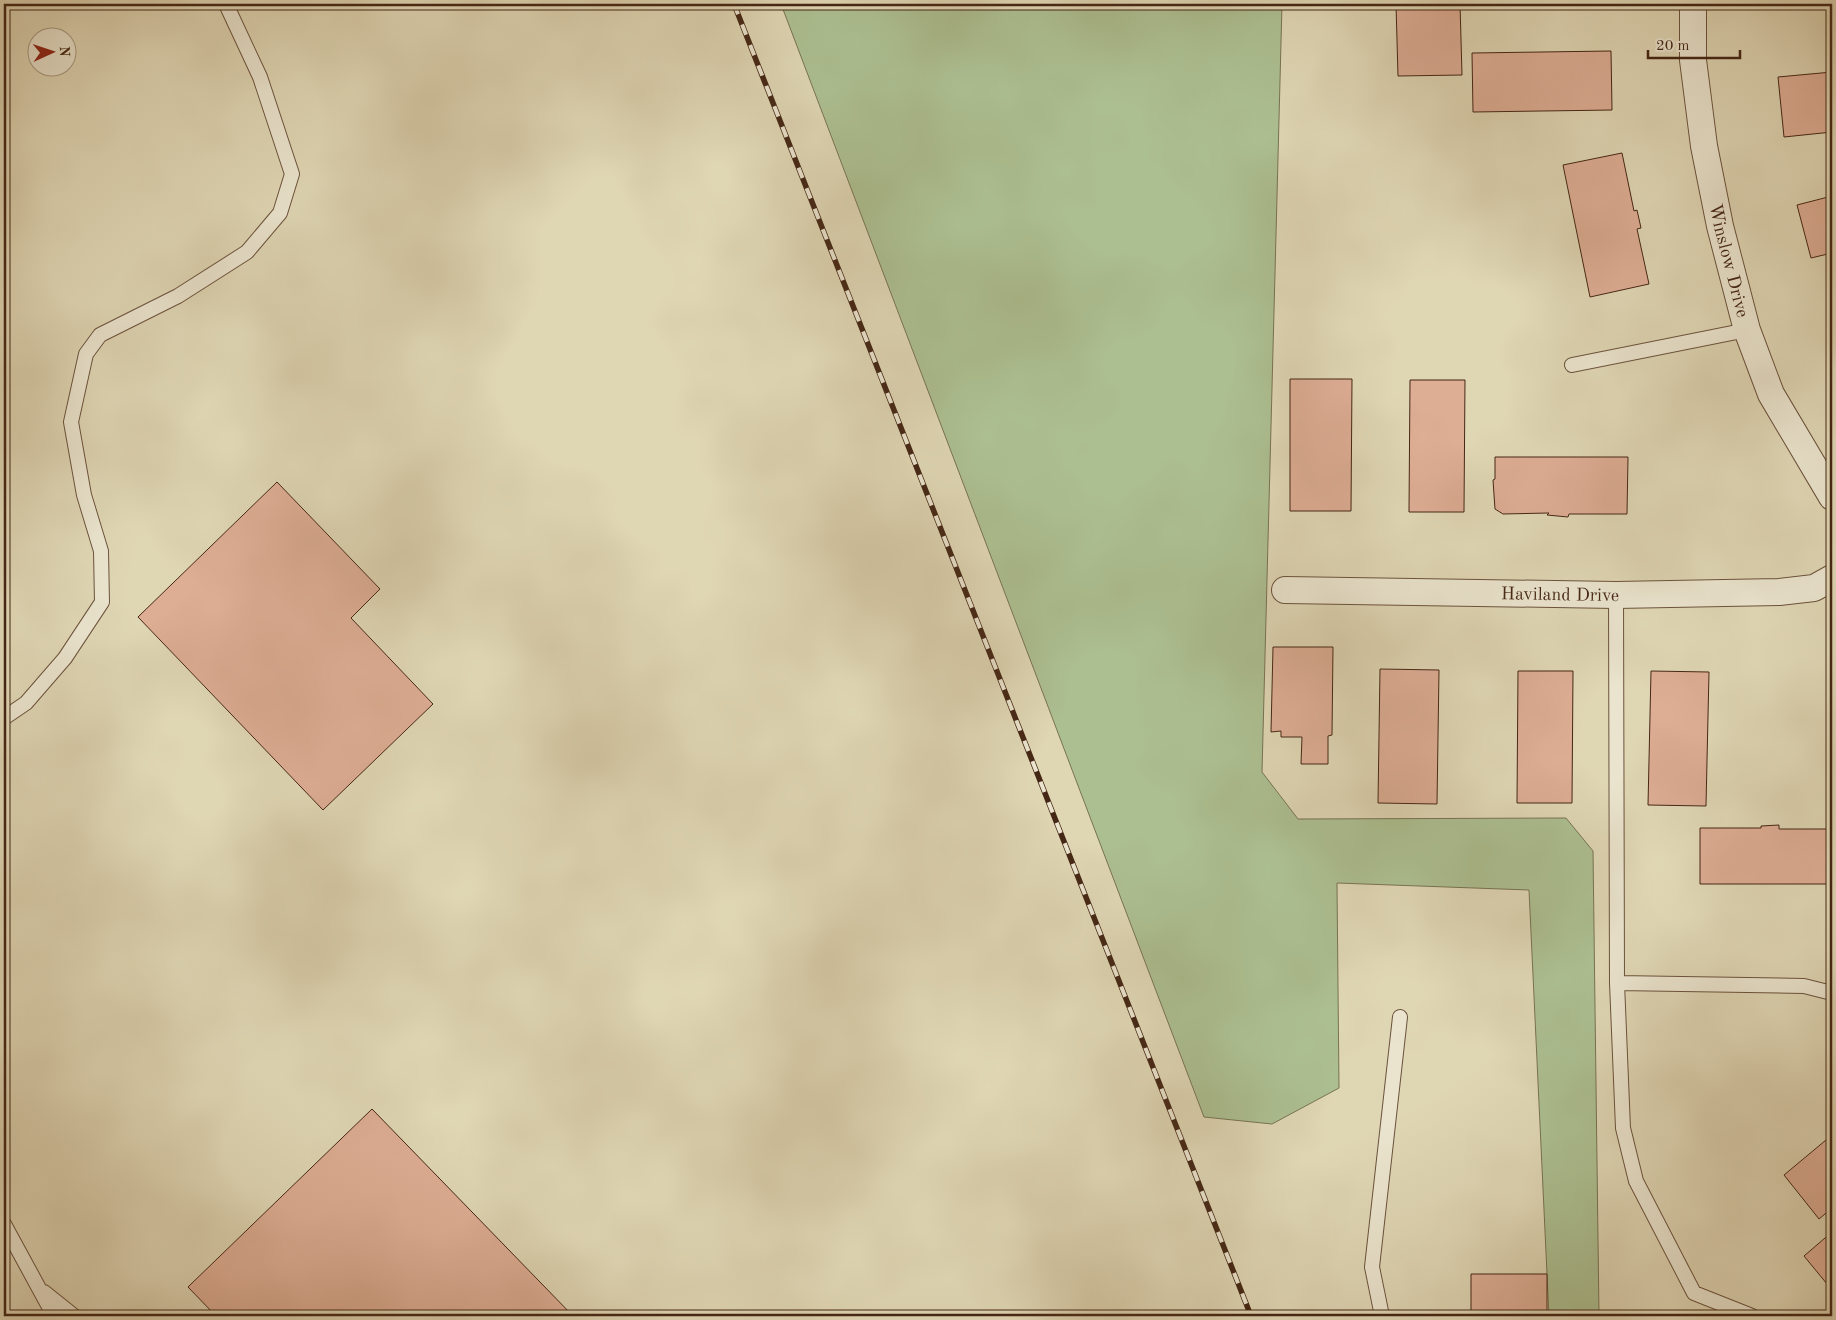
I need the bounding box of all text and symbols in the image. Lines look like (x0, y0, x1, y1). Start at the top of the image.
north arrow (28, 28, 78, 78)
scale bar (1648, 28, 1741, 60)
text: 20 m (1656, 39, 1690, 54)
text: N (57, 46, 71, 57)
street label: Winslow Drive (1706, 202, 1751, 320)
street label: Haviland Drive (1501, 585, 1619, 605)

